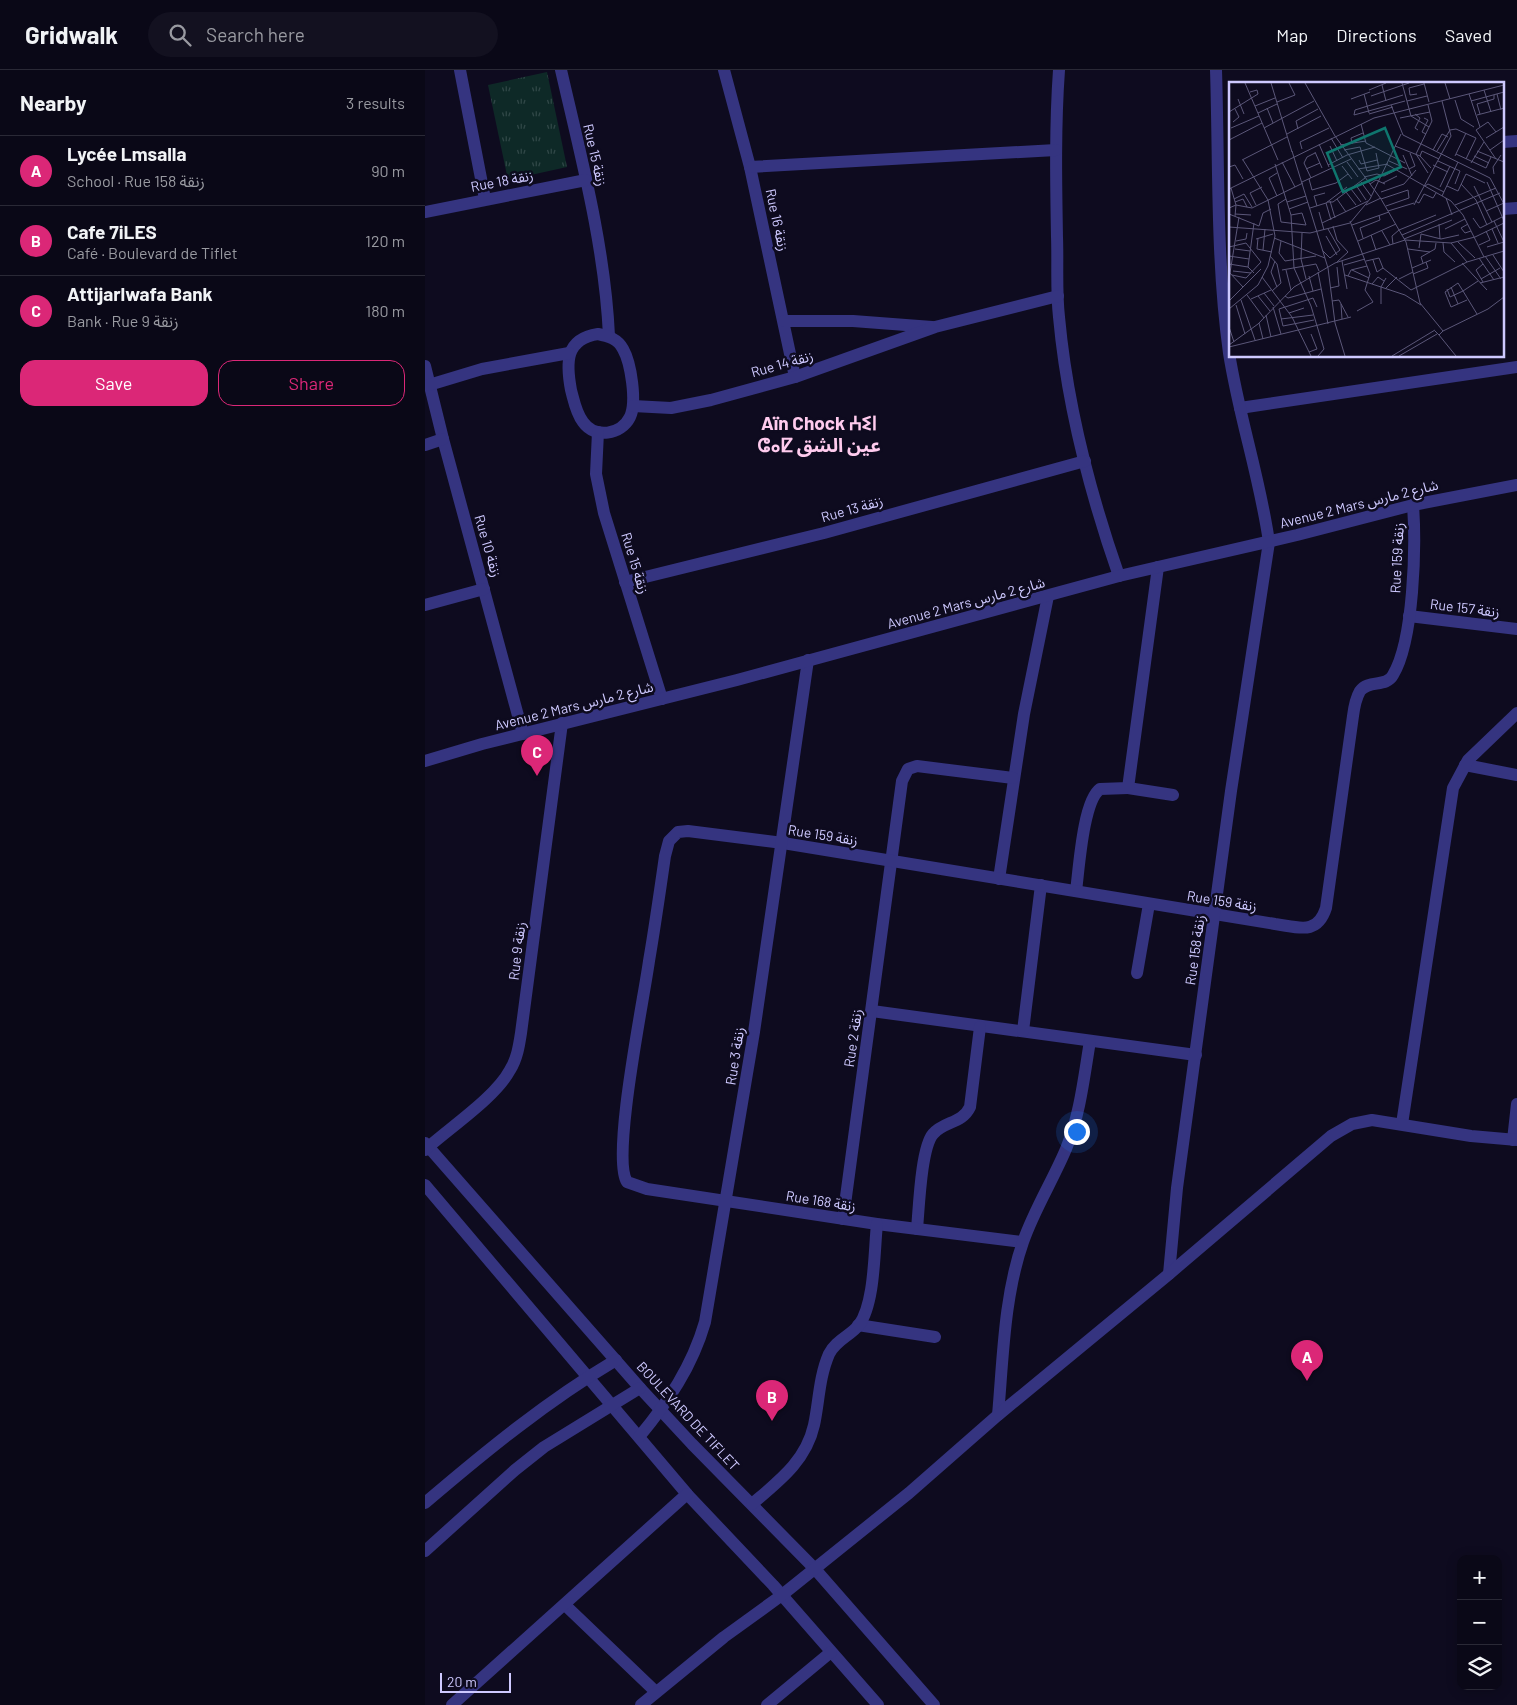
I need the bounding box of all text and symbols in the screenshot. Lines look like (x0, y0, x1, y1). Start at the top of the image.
search box (148, 12, 498, 57)
text: Gridwalk (25, 20, 118, 49)
icon: search (166, 21, 194, 49)
text: Search here (206, 23, 305, 46)
text: Map (1276, 24, 1308, 46)
text: Directions (1336, 24, 1417, 46)
text: Saved (1445, 24, 1492, 46)
inset map (1229, 82, 1505, 358)
text: Nearby (20, 90, 86, 115)
text: 3 results (346, 93, 405, 112)
street label: Rue 15 زنقة (579, 122, 611, 188)
text: Lycée Lmsalla (67, 142, 186, 165)
text: A (31, 161, 41, 180)
text: 90 m (371, 161, 405, 180)
street label: Rue 18 زنقة (469, 166, 535, 196)
text: School · Rue 158 زنقة (67, 171, 205, 190)
street label: Rue 16 زنقة (762, 187, 792, 253)
text: Cafe 7iLES (67, 220, 157, 243)
text: B (31, 231, 41, 250)
text: 120 m (365, 231, 405, 250)
text: Café · Boulevard de Tiflet (67, 243, 238, 262)
text: Attijarlwafa Bank (67, 282, 213, 305)
text: C (31, 301, 41, 320)
text: 180 m (366, 301, 405, 320)
text: Bank · Rue 9 زنقة (67, 311, 179, 330)
street label: Rue 14 زنقة (749, 347, 815, 381)
button: Save (20, 360, 208, 406)
button: Share (218, 360, 405, 406)
district label: Aïn Chock ⵄⵉⵏ ⵛⴰⵇ عين الشق (757, 411, 881, 457)
street label: Avenue 2 Mars شارع 2 مارس (1278, 476, 1441, 534)
street label: Rue 13 زنقة (819, 492, 885, 526)
street label: Rue 10 زنقة (471, 513, 505, 579)
street label: Rue 159 زنقة (1386, 522, 1408, 594)
street label: Rue 15 زنقة (617, 530, 653, 596)
street label: Avenue 2 Mars شارع 2 مارس (885, 573, 1048, 635)
street label: Rue 157 زنقة (1429, 595, 1501, 621)
street label: Avenue 2 Mars شارع 2 مارس (493, 678, 656, 736)
pin: C (521, 735, 553, 776)
street label: Rue 159 زنقة (787, 821, 859, 849)
street label: Rue 159 زنقة (1186, 887, 1258, 915)
street label: Rue 158 زنقة (1181, 914, 1209, 986)
street label: Rue 9 زنقة (504, 921, 530, 981)
street label: Rue 2 زنقة (840, 1008, 866, 1068)
street label: Rue 3 زنقة (722, 1026, 748, 1086)
your location (1064, 1119, 1090, 1145)
street label: Rue 168 زنقة (785, 1187, 857, 1215)
pin: A (1291, 1340, 1323, 1381)
street label: BOULEVARD DE TIFLET (634, 1358, 743, 1474)
pin: B (756, 1380, 788, 1421)
map controls (1457, 1555, 1502, 1690)
button: + (1457, 1555, 1502, 1600)
button: − (1457, 1600, 1502, 1645)
button: layers (1457, 1645, 1502, 1690)
scale bar (440, 1670, 511, 1693)
text: 20 m (447, 1673, 477, 1690)

